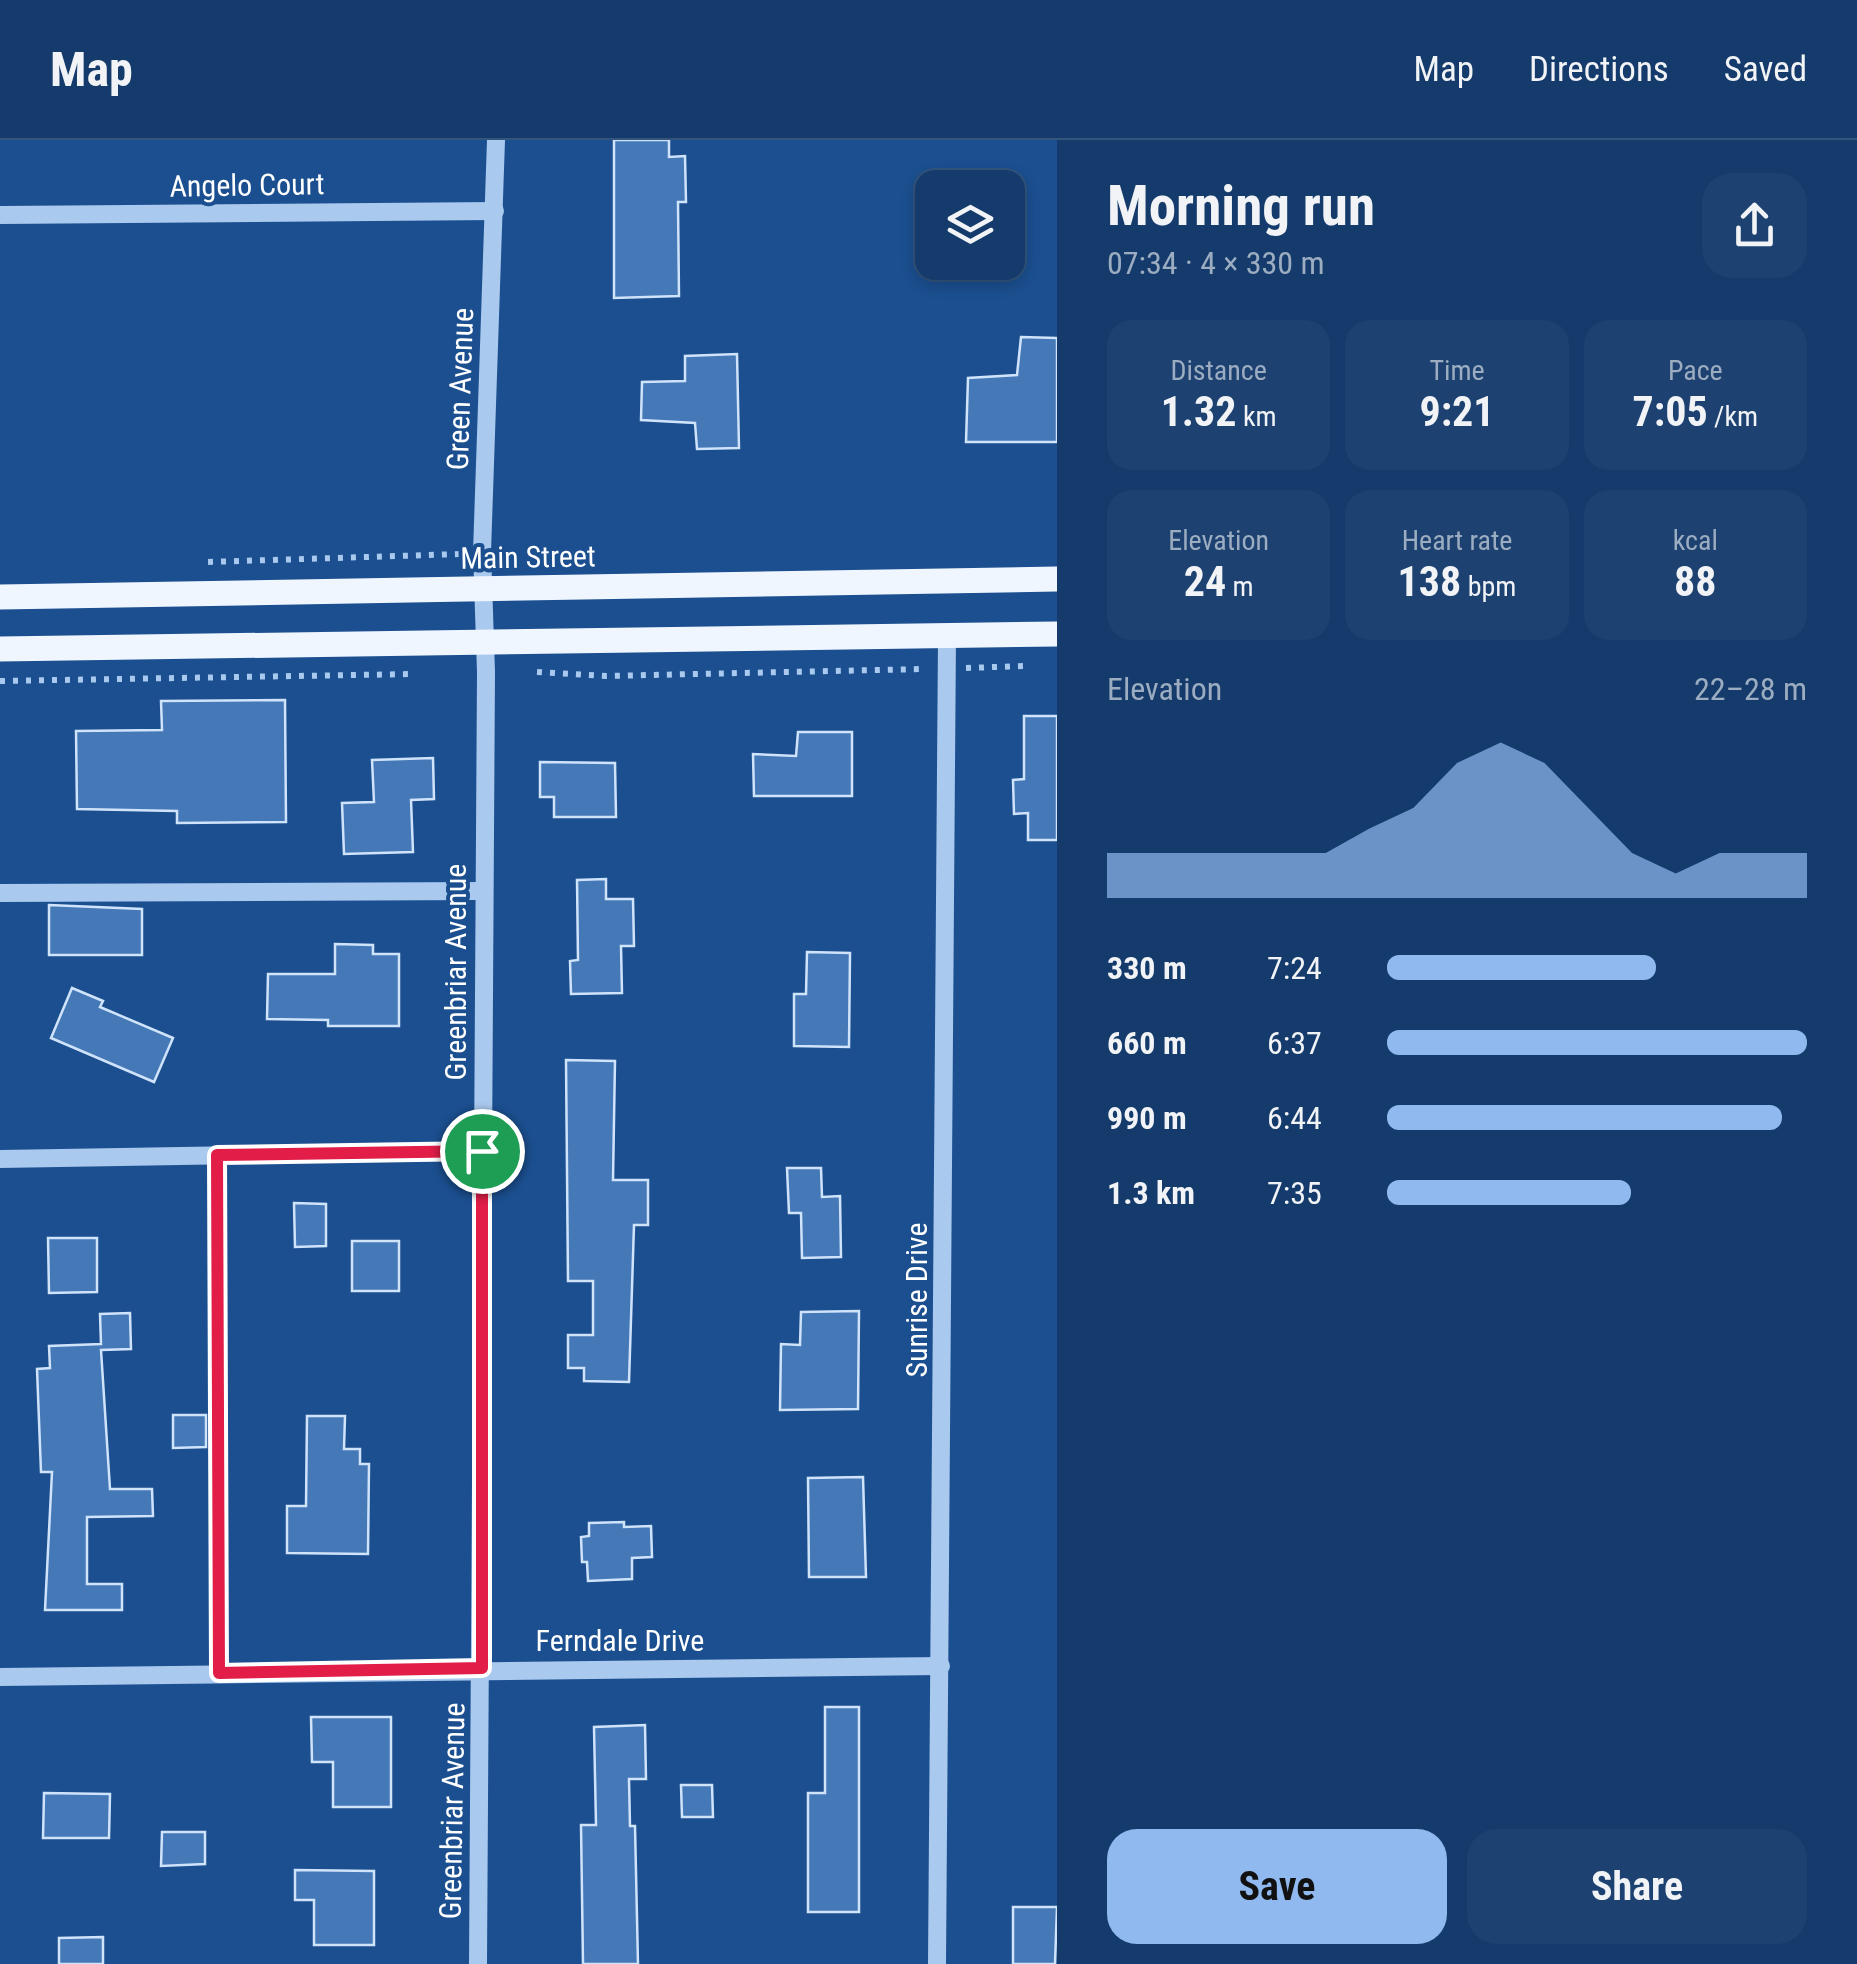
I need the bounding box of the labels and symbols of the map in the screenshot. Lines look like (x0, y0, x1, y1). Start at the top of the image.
street label: Angelo Court (169, 166, 325, 204)
street label: Green Avenue (440, 307, 480, 471)
street label: Main Street (460, 538, 596, 576)
street label: Greenbriar Avenue (438, 864, 473, 1080)
pin (440, 1109, 525, 1194)
street label: Sunrise Drive (899, 1222, 934, 1378)
street label: Ferndale Drive (536, 1623, 704, 1658)
street label: Greenbriar Avenue (433, 1702, 471, 1920)

